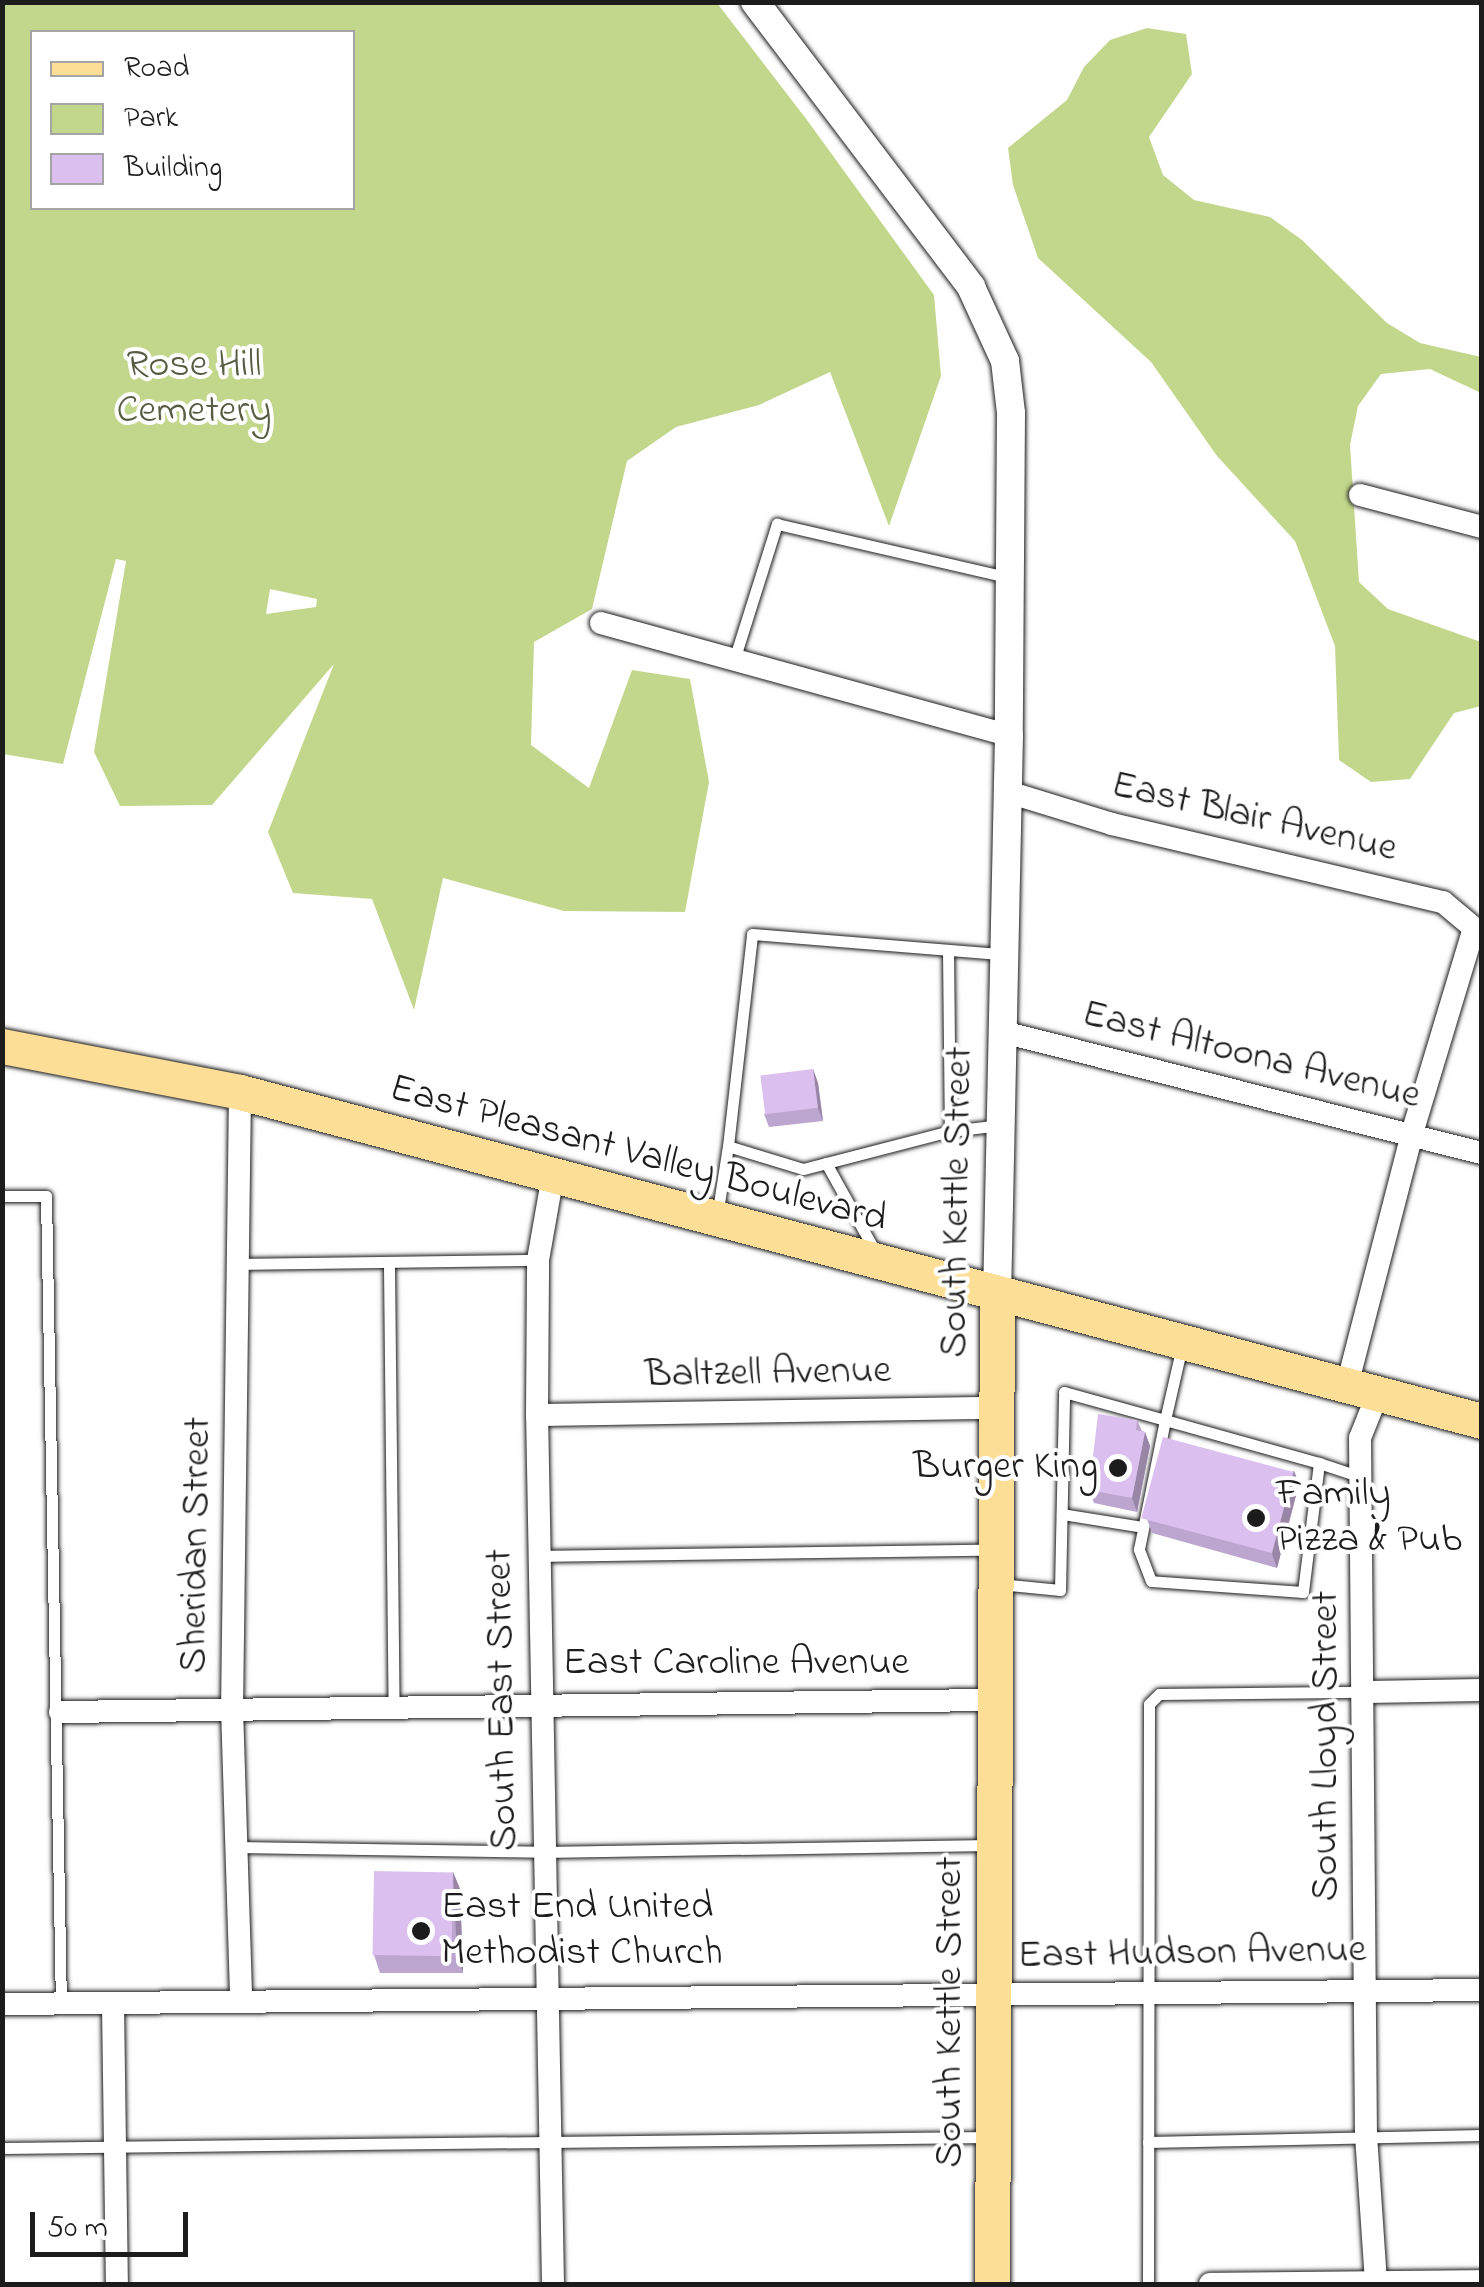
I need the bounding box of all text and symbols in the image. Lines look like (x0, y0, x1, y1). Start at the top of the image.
legend (30, 30, 355, 210)
text: Road (124, 47, 189, 91)
text: Park (124, 97, 178, 141)
text: Building (124, 147, 222, 191)
park label: Rose Hill Cemetery (117, 342, 271, 436)
street label: East Blair Avenue (1106, 762, 1402, 874)
street label: East Altoona Avenue (1077, 991, 1425, 1121)
street label: South Kettle Street (931, 1046, 985, 1358)
street label: East Pleasant Valley Boulevard (384, 1065, 892, 1245)
street label: Baltzell Avenue (644, 1348, 892, 1400)
street label: Sheridan Street (171, 1416, 223, 1674)
place label: Burger King (913, 1444, 1098, 1492)
marker: Burger King (1107, 1457, 1129, 1479)
place label: Family Pizza & Pub (1276, 1471, 1462, 1565)
marker: Family Pizza & Pub (1245, 1507, 1267, 1529)
street label: South East Street (476, 1549, 530, 1851)
street label: South Lloyd Street (1303, 1591, 1351, 1901)
street label: East Caroline Avenue (563, 1640, 909, 1688)
street label: South Kettle Street (927, 1856, 975, 2168)
place label: East End United Methodist Church (441, 1884, 723, 1978)
marker: East End United Methodist Church (410, 1920, 432, 1942)
street label: East Hudson Avenue (1017, 1927, 1367, 1981)
scale bar (35, 2192, 192, 2254)
text: 50 m (47, 2207, 108, 2251)

